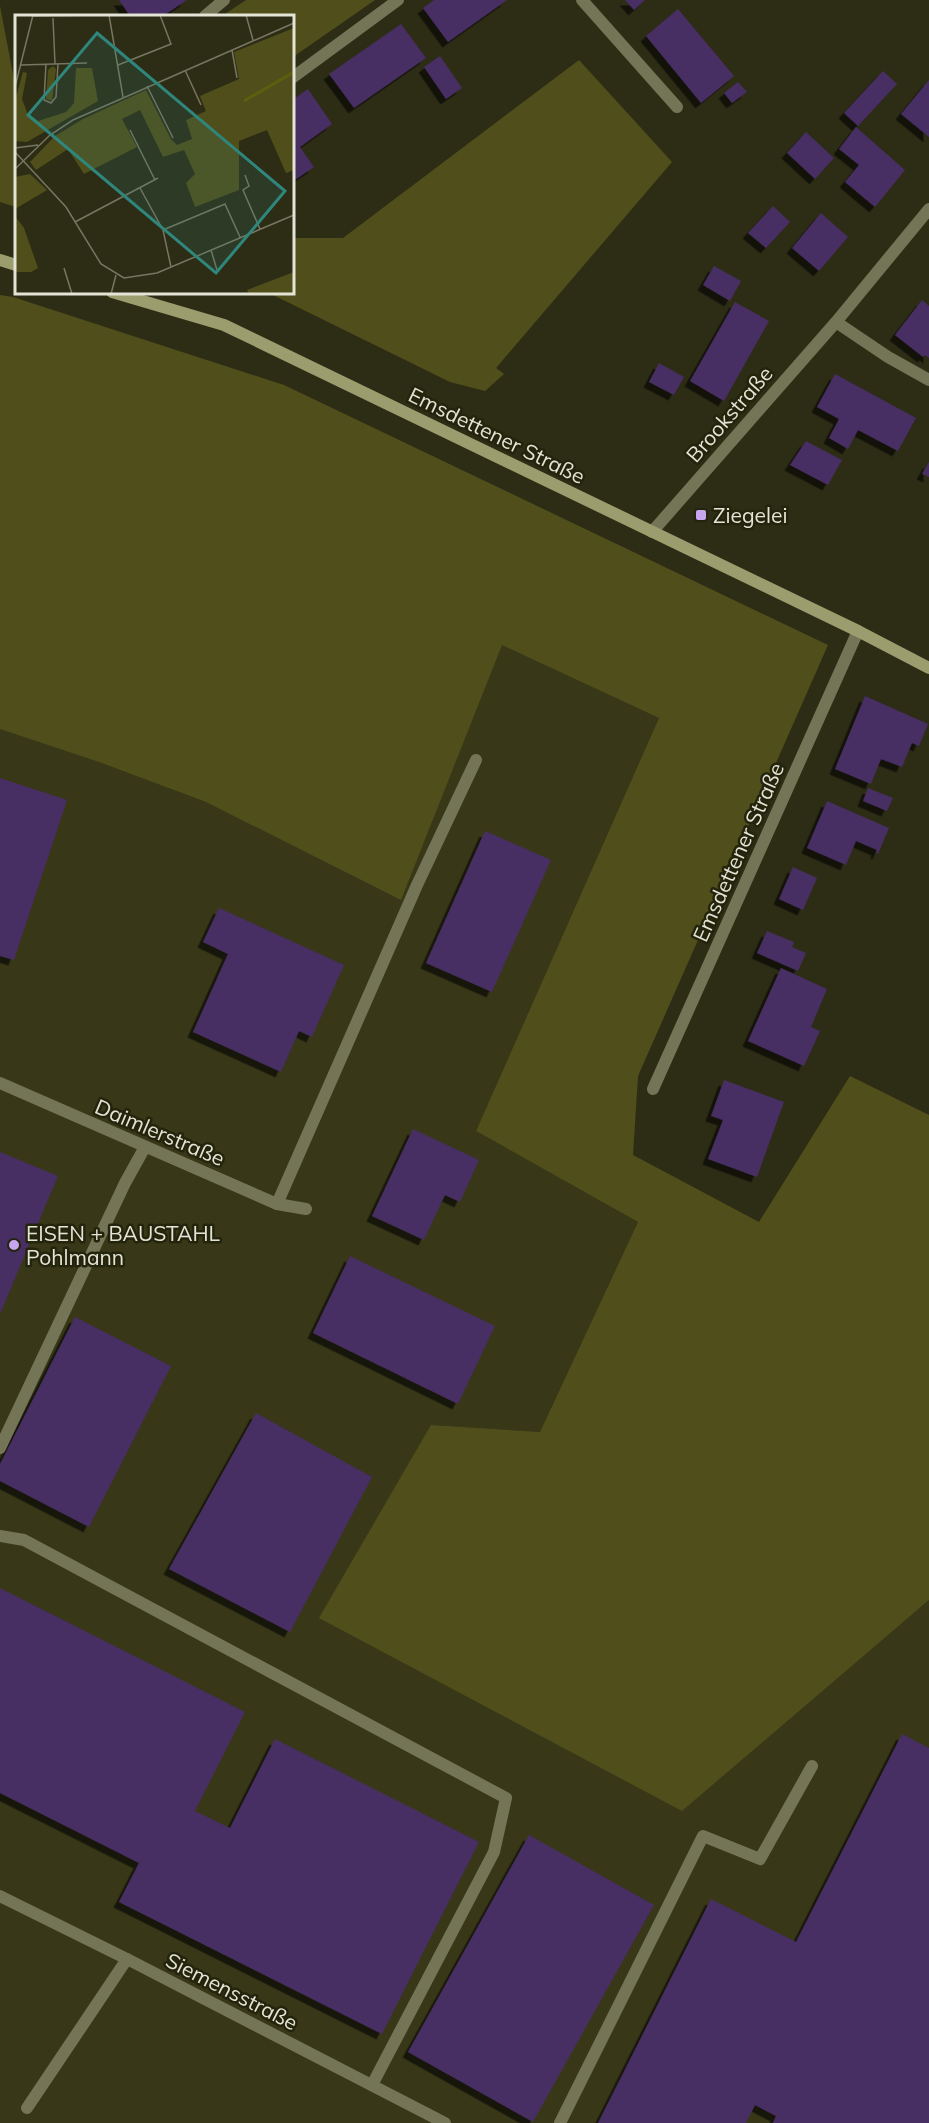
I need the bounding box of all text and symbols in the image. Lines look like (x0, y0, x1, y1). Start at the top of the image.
inset map (15, 15, 294, 294)
street label: Brookstraße (680, 361, 778, 467)
street label: Emsdettener Straße (405, 381, 589, 489)
place label: Ziegelei (713, 502, 787, 528)
marker: Ziegelei (694, 508, 708, 522)
street label: Emsdettener Straße (687, 759, 789, 945)
street label: Daimlerstraße (91, 1093, 229, 1171)
place label: EISEN + BAUSTAHL Pohlmann (26, 1220, 221, 1270)
marker: EISEN + BAUSTAHL Pohlmann (7, 1238, 21, 1252)
street label: Siemensstraße (162, 1947, 302, 2035)

